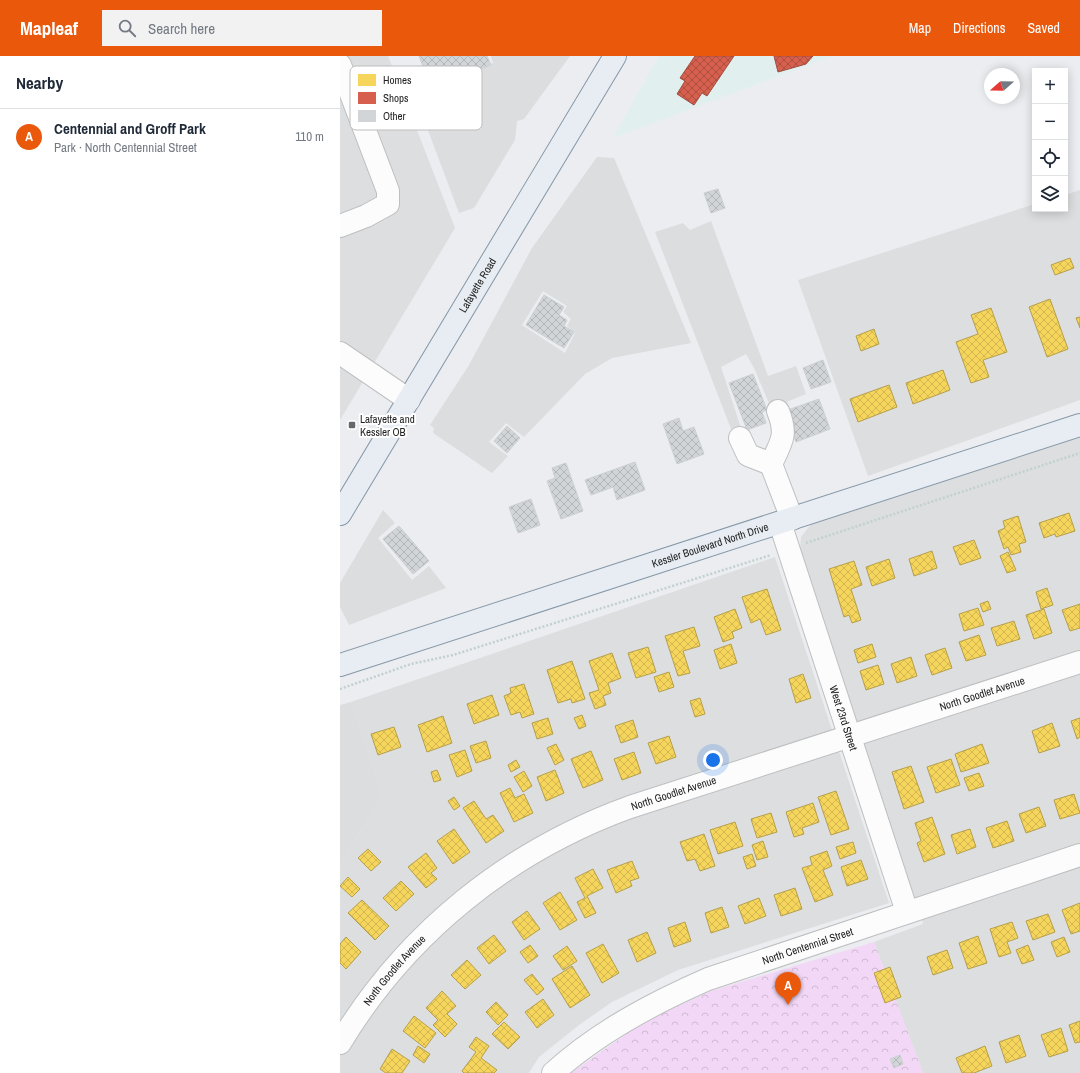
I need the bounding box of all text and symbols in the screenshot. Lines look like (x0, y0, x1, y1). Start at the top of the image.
search box (102, 10, 382, 46)
text: Mapleaf (20, 15, 78, 41)
icon: search (116, 17, 138, 39)
text: Search here (148, 18, 215, 39)
text: Map (909, 19, 931, 37)
text: Directions (953, 19, 1005, 37)
text: Saved (1027, 19, 1060, 37)
legend (350, 66, 482, 130)
north arrow (984, 68, 1020, 104)
map controls (1032, 68, 1068, 212)
button: + (1032, 68, 1068, 104)
text: Nearby (16, 71, 63, 94)
text: Homes (383, 73, 412, 87)
text: Shops (383, 91, 409, 105)
button: − (1032, 104, 1068, 140)
text: Other (383, 109, 406, 123)
text: Centennial and Groff Park (54, 118, 206, 139)
text: A (25, 128, 33, 145)
text: 110 m (295, 128, 324, 145)
text: Park · North Centennial Street (54, 139, 197, 156)
button: locate (1032, 140, 1068, 176)
button: layers (1032, 176, 1068, 212)
street label: Lafayette Road (456, 255, 499, 315)
place label: Lafayette and Kessler OB (360, 412, 415, 439)
marker: Lafayette and Kessler OB (347, 420, 357, 430)
street label: Kessler Boulevard North Drive (650, 519, 770, 570)
street label: North Goodlet Avenue (938, 673, 1026, 714)
street label: West 23rd Street (826, 684, 861, 753)
your location (703, 750, 723, 770)
street label: North Goodlet Avenue (629, 773, 718, 813)
street label: North Centennial Street (760, 924, 855, 967)
street label: North Goodlet Avenue (360, 932, 428, 1008)
pin: A (775, 972, 801, 1005)

